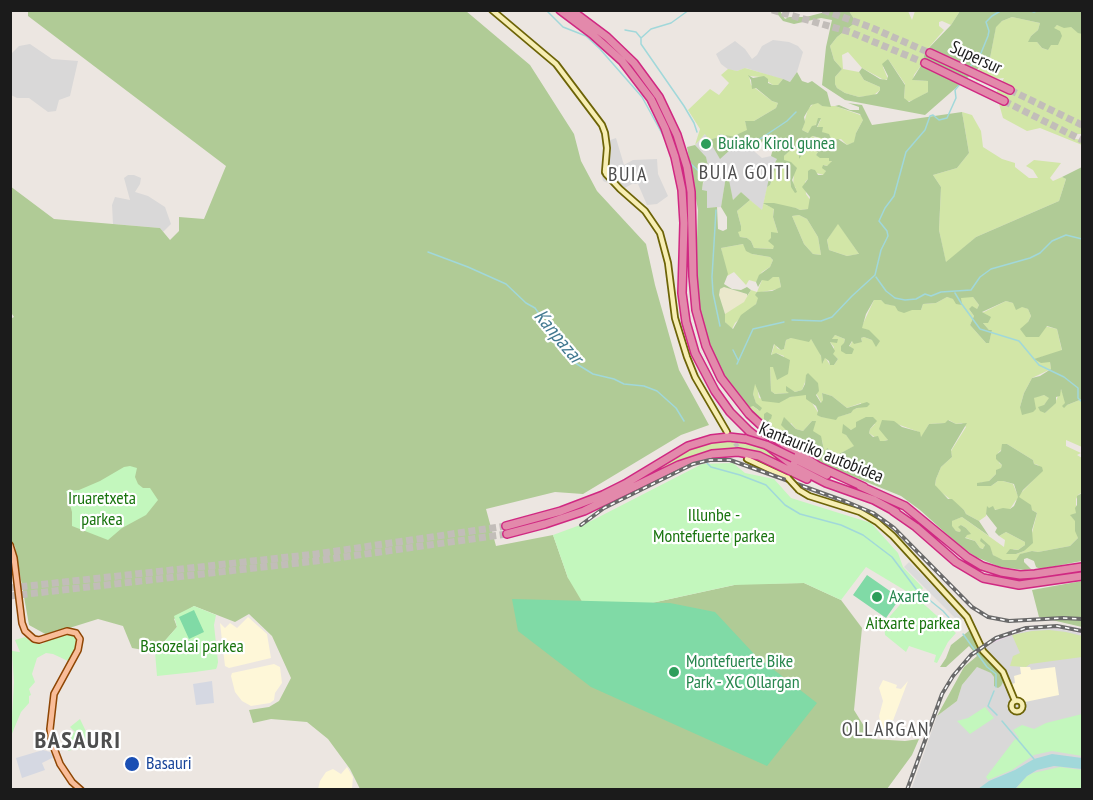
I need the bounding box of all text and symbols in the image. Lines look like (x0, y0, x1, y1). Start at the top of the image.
street label: Supersur (947, 37, 1005, 79)
place label: Buiako Kirol gunea (718, 133, 835, 155)
marker: Buiako Kirol gunea (699, 137, 713, 151)
district label: BUIA GOITI (699, 161, 791, 185)
district label: BUIA (608, 163, 648, 187)
water label: Kanpazar (528, 305, 588, 369)
street label: Kantauriko autobidea (756, 418, 886, 488)
park label: Iruaretxeta parkea (68, 488, 136, 530)
park label: Illunbe - Montefuerte parkea (653, 505, 775, 548)
place label: Axarte (889, 586, 929, 608)
marker: Axarte (870, 590, 884, 604)
park label: Aitxarte parkea (866, 613, 960, 635)
park label: Basozelai parkea (140, 636, 244, 658)
place label: Montefuerte Bike Park - XC Ollargan (686, 651, 800, 694)
marker: Montefuerte Bike Park - XC Ollargan (667, 665, 681, 679)
district label: OLLARGAN (842, 718, 930, 742)
district label: BASAURI (35, 727, 121, 755)
place label: Basauri (146, 753, 192, 775)
marker: Basauri (123, 755, 141, 773)

